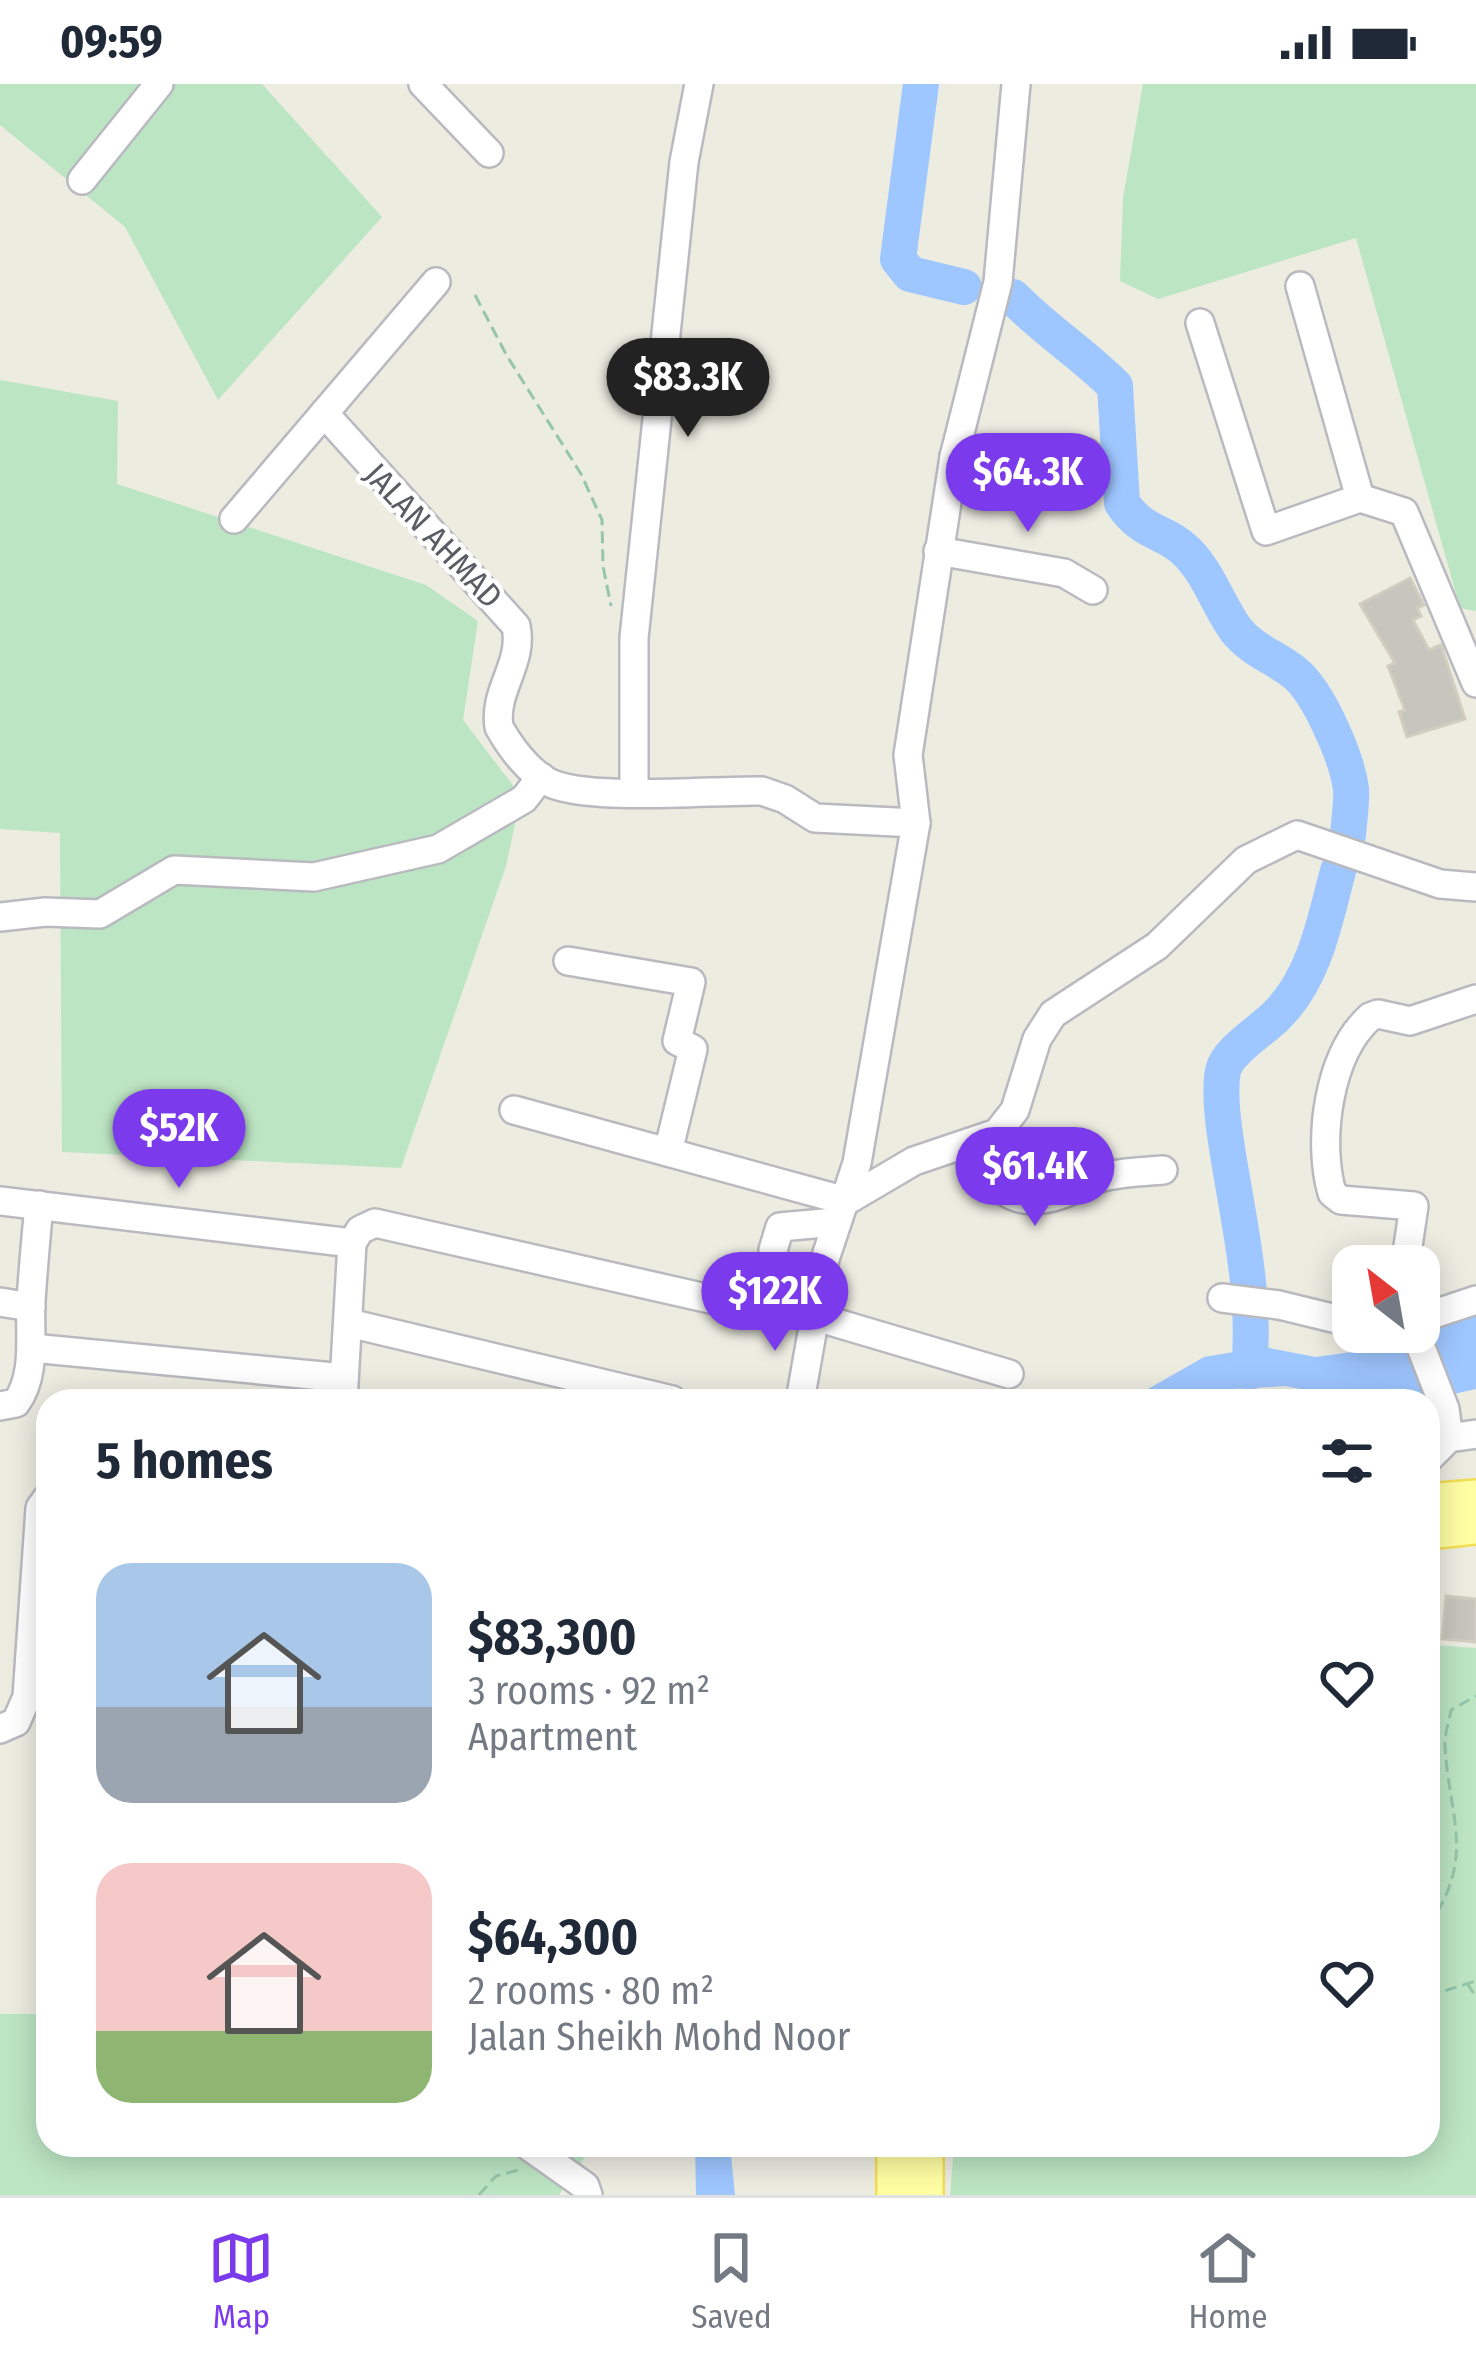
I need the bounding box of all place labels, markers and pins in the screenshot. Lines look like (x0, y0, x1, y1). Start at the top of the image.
pin: $83.3K (590, 338, 786, 440)
pin: $64.3K (930, 433, 1126, 535)
pin: $52K (108, 1089, 250, 1191)
pin: $61.4K (937, 1127, 1133, 1229)
pin: $122K (691, 1252, 859, 1354)

